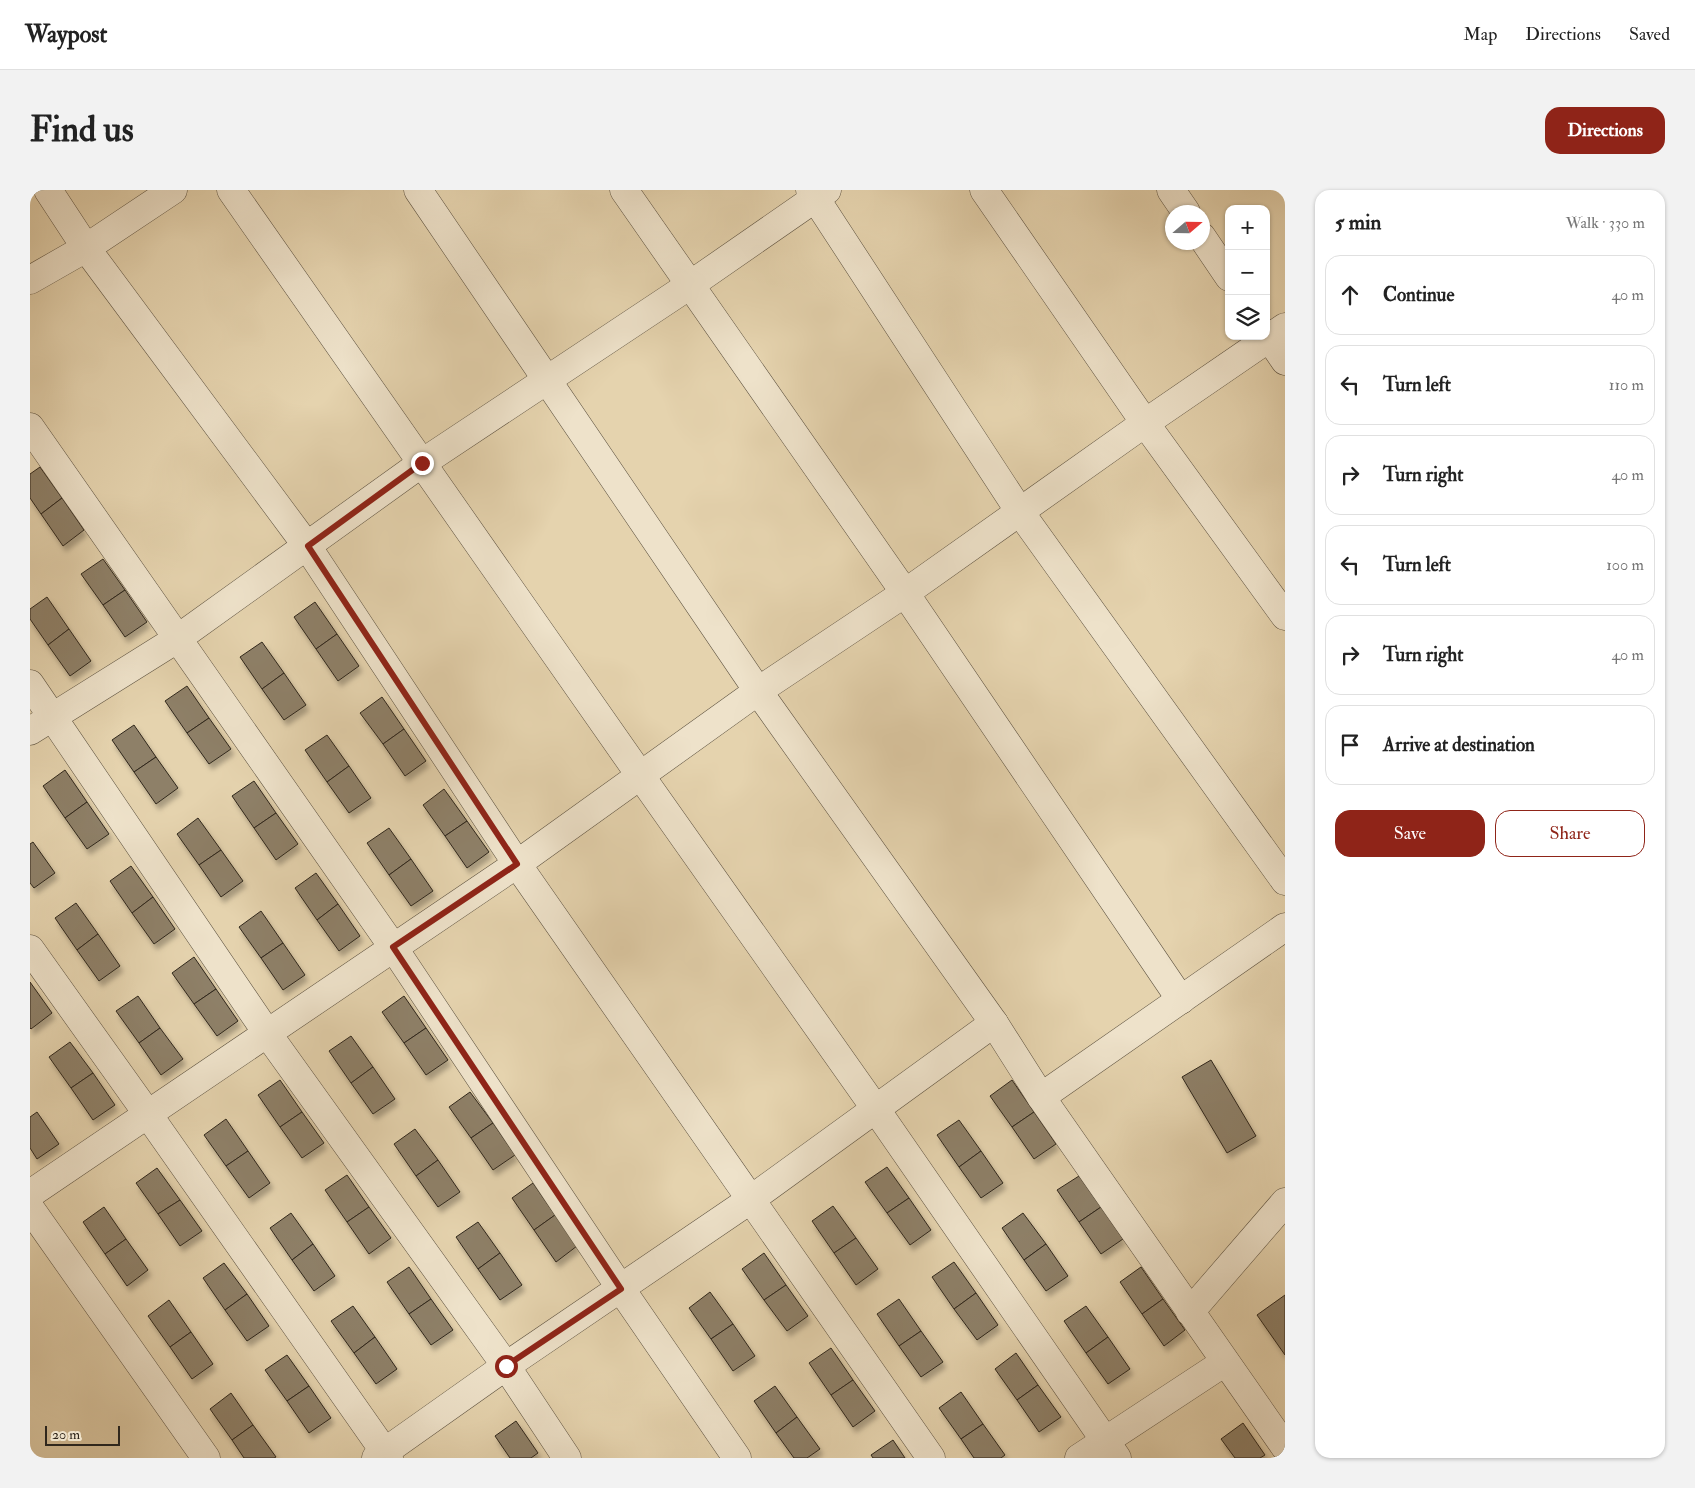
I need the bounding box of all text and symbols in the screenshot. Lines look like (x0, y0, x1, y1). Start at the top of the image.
text: Waypost (25, 19, 107, 50)
text: Map (1464, 23, 1497, 46)
text: Directions (1525, 23, 1601, 46)
text: Saved (1629, 23, 1670, 46)
button: Directions (1545, 107, 1665, 154)
text: Find us (30, 108, 134, 152)
north arrow (1165, 205, 1210, 250)
map controls (1225, 205, 1270, 340)
button: + (1225, 205, 1270, 250)
text: 5 min (1335, 209, 1381, 236)
text: Walk · 330 m (1566, 213, 1645, 233)
button: − (1225, 250, 1270, 295)
icon: ahead (1336, 281, 1364, 309)
text: Continue (1383, 283, 1454, 307)
text: 40 m (1611, 285, 1644, 305)
button: layers (1225, 295, 1270, 340)
icon: left (1336, 371, 1364, 399)
text: Turn left (1383, 373, 1451, 397)
text: 110 m (1609, 375, 1644, 395)
route end (411, 452, 434, 475)
icon: right (1336, 461, 1364, 489)
text: Turn right (1383, 463, 1463, 487)
text: 40 m (1611, 465, 1644, 485)
icon: left (1336, 551, 1364, 579)
text: Turn left (1383, 553, 1451, 577)
text: 100 m (1606, 555, 1644, 575)
icon: right (1336, 641, 1364, 669)
text: Turn right (1383, 643, 1463, 667)
text: 40 m (1611, 645, 1644, 665)
icon: arrive (1336, 731, 1364, 759)
text: Arrive at destination (1383, 733, 1535, 757)
button: Save (1335, 810, 1485, 857)
button: Share (1495, 810, 1645, 857)
route start (495, 1355, 518, 1378)
scale bar (45, 1423, 120, 1446)
text: 20 m (52, 1426, 80, 1443)

